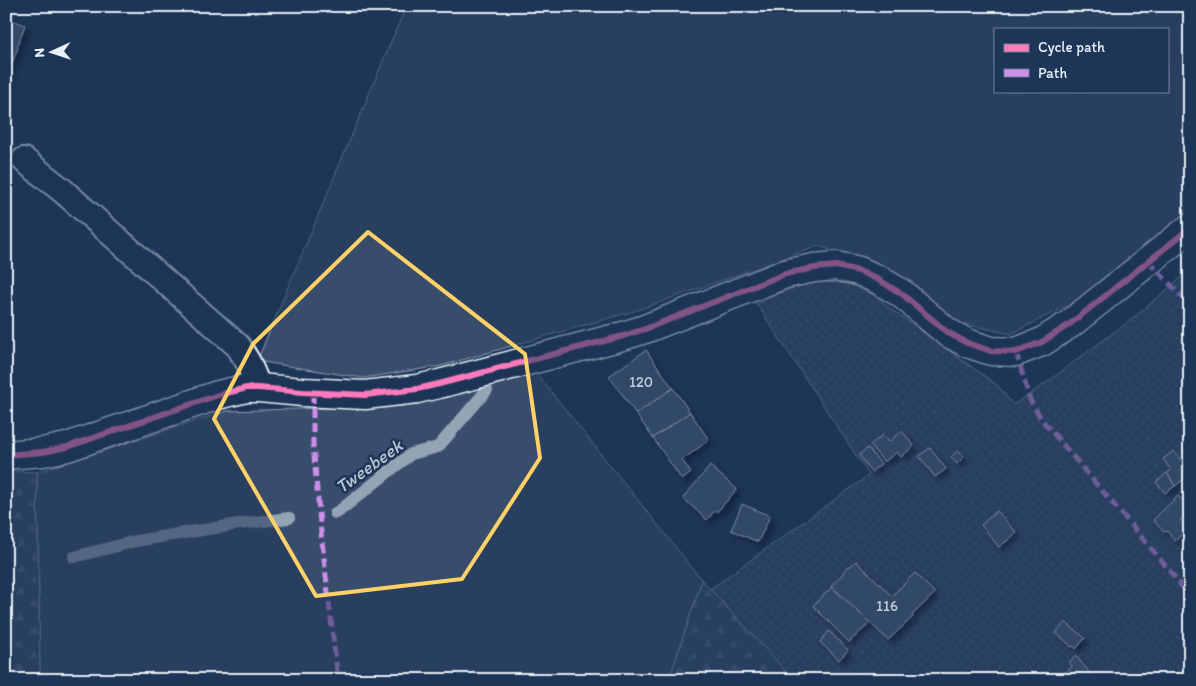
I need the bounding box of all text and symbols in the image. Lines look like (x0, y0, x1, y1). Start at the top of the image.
north arrow (28, 28, 78, 78)
legend (994, 28, 1168, 92)
text: Cycle path (1038, 38, 1105, 56)
text: N (31, 47, 48, 58)
text: Path (1038, 64, 1067, 82)
house number: 120 (629, 373, 653, 391)
water label: Tweebeek (331, 433, 408, 498)
house number: 116 (876, 597, 898, 615)

